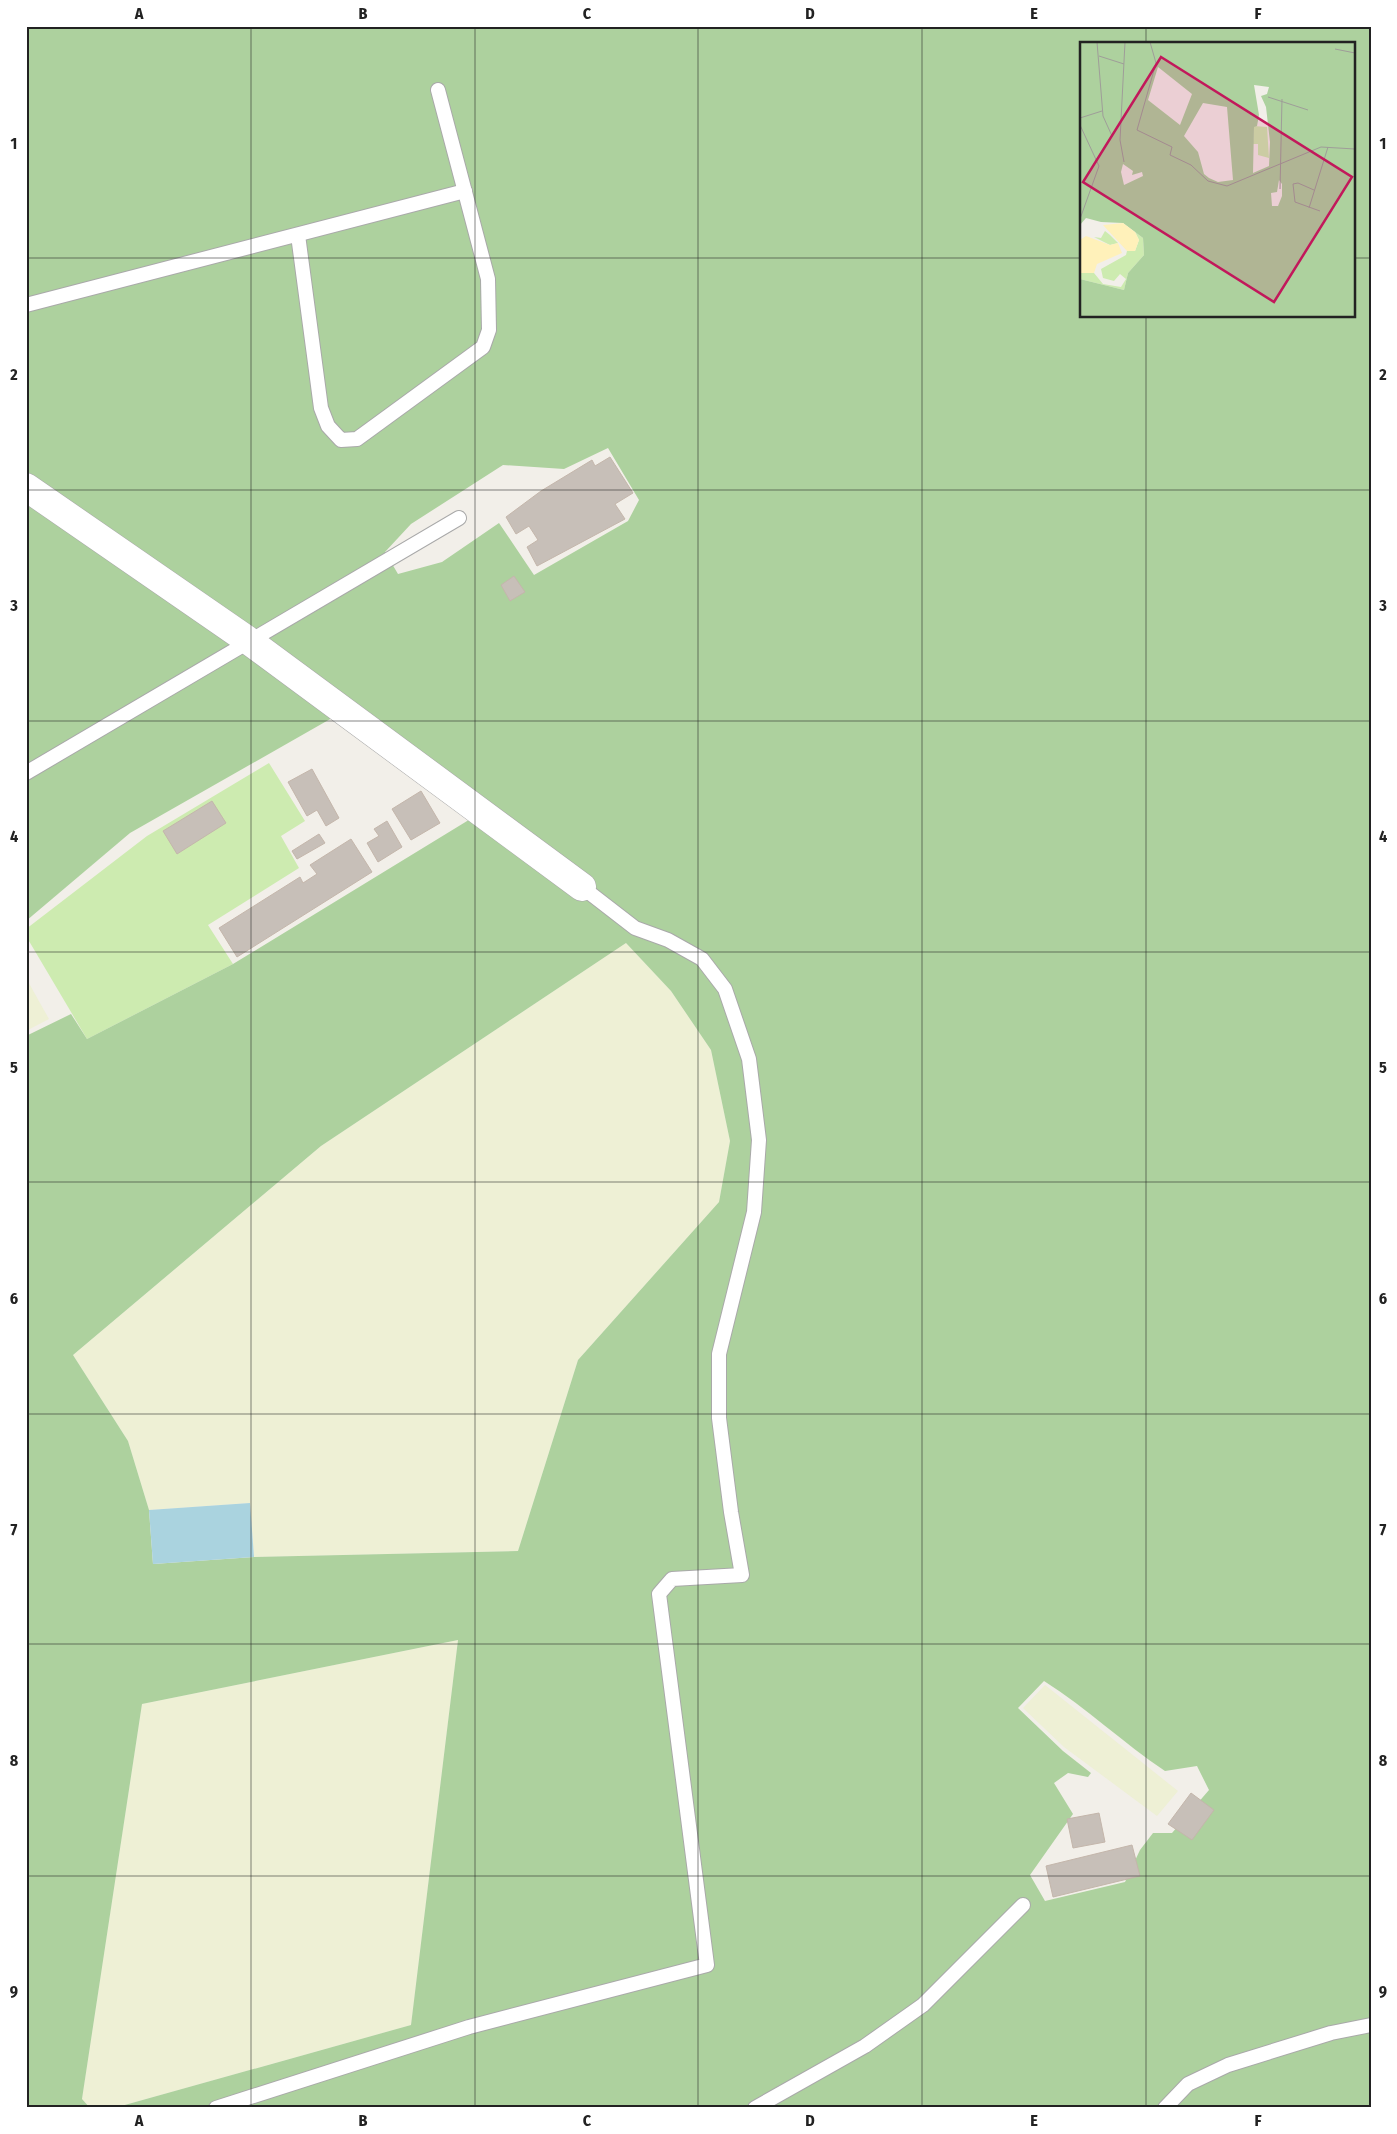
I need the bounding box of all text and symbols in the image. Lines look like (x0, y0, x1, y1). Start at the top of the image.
text: A (134, 4, 144, 23)
text: B (359, 4, 368, 23)
text: C (583, 4, 592, 23)
text: D (805, 4, 815, 23)
text: E (1030, 4, 1038, 23)
text: F (1254, 4, 1262, 23)
inset map (1080, 42, 1354, 318)
text: 1 (11, 134, 17, 153)
text: 1 (1380, 134, 1386, 153)
text: 2 (9, 365, 18, 384)
text: 2 (1378, 365, 1387, 384)
text: 3 (9, 596, 18, 615)
text: 3 (1378, 596, 1387, 615)
text: 4 (10, 827, 18, 846)
text: 4 (1379, 827, 1387, 846)
text: 5 (10, 1058, 18, 1077)
text: 5 (1379, 1058, 1387, 1077)
text: 6 (10, 1289, 18, 1308)
text: 6 (1379, 1289, 1387, 1308)
text: 7 (11, 1520, 18, 1539)
text: 7 (1380, 1520, 1387, 1539)
text: 8 (10, 1751, 19, 1770)
text: 8 (1379, 1751, 1388, 1770)
text: 9 (10, 1982, 18, 2001)
text: 9 (1379, 1982, 1387, 2001)
text: A (134, 2111, 144, 2130)
text: B (359, 2111, 368, 2130)
text: C (583, 2111, 592, 2130)
text: D (805, 2111, 815, 2130)
text: E (1030, 2111, 1038, 2130)
text: F (1254, 2111, 1262, 2130)

